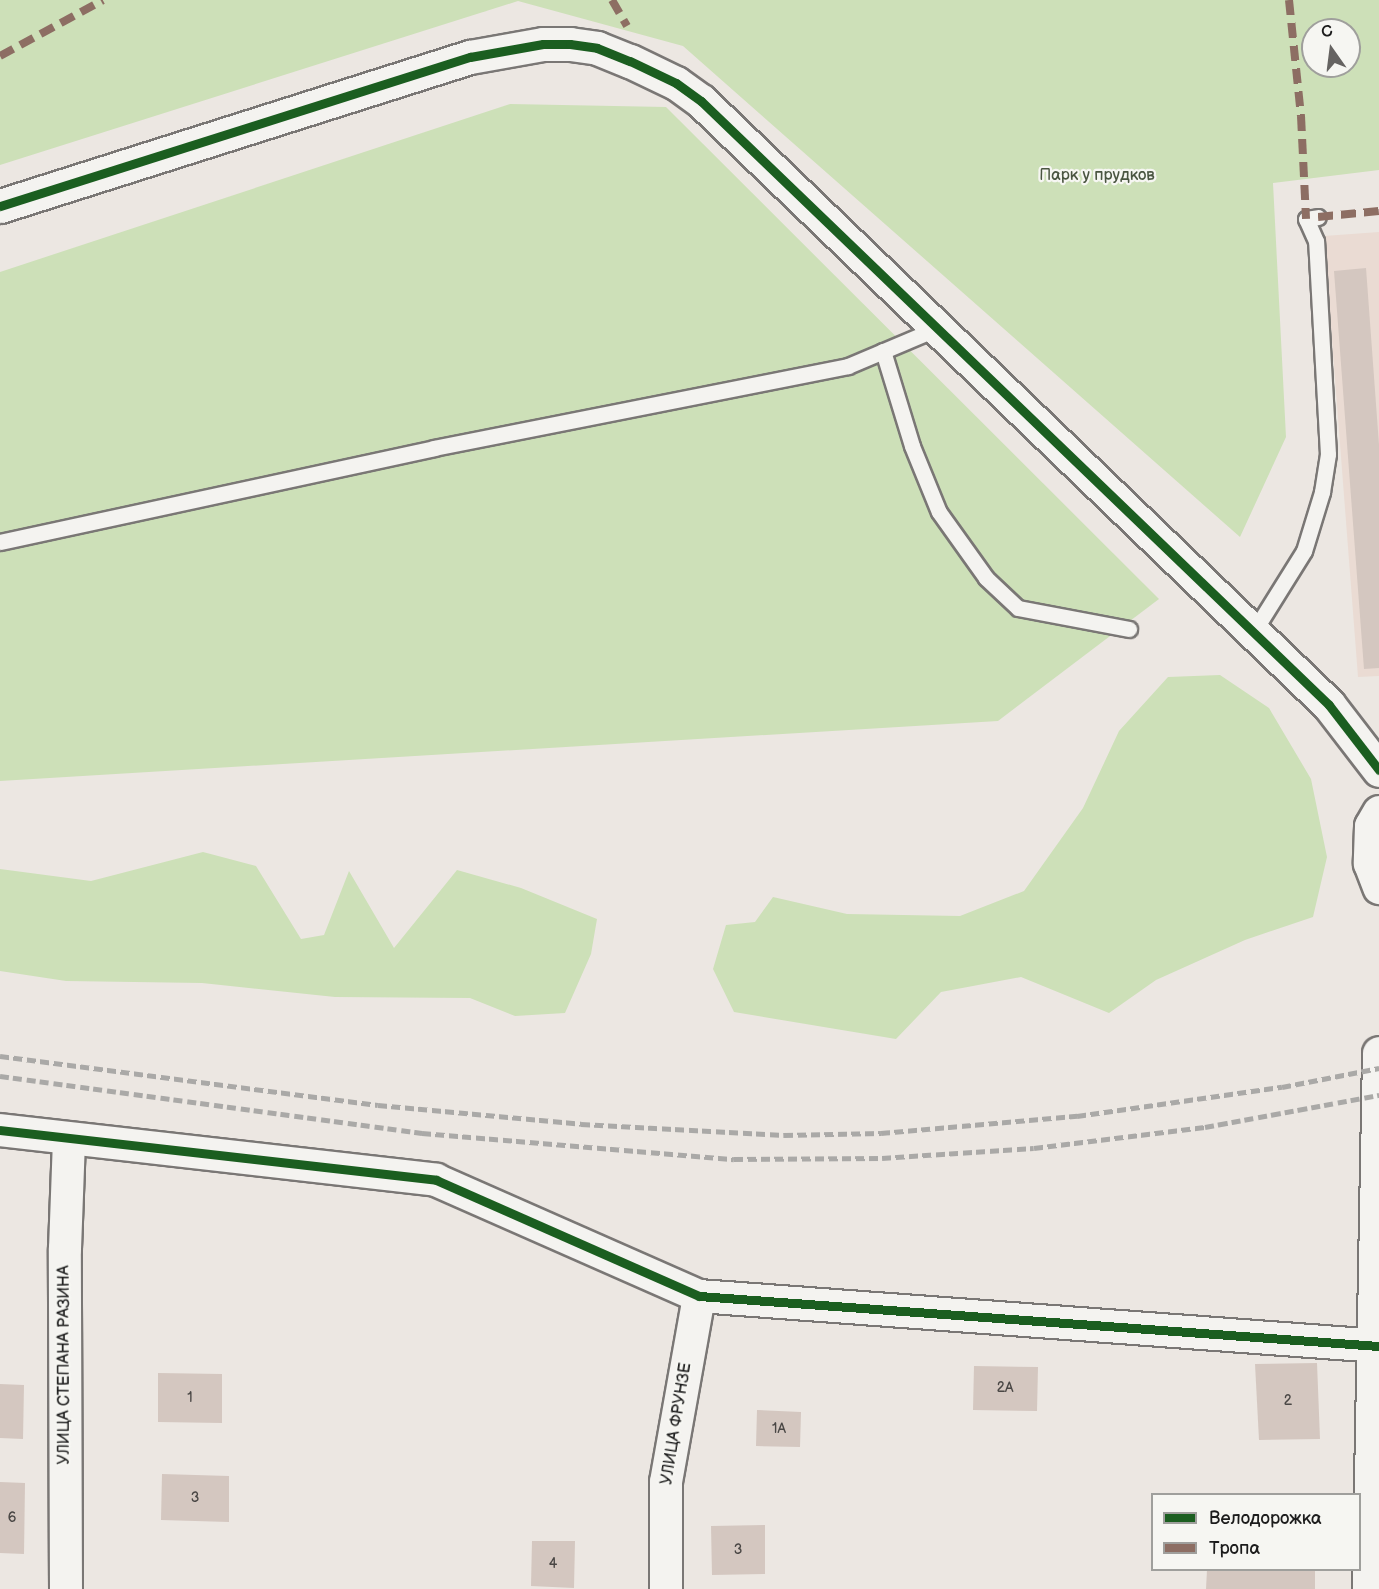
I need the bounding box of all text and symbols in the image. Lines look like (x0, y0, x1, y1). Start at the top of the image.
north arrow (1301, 18, 1361, 78)
text: С (1319, 21, 1335, 43)
park label: Парк у прудков (1039, 166, 1155, 186)
street label: УЛИЦА СТЕПАНА РАЗИНА (55, 1265, 75, 1465)
street label: УЛИЦА ФРУНЗЕ (658, 1362, 696, 1486)
house number: 2А (997, 1380, 1013, 1396)
house number: 1 (187, 1390, 193, 1406)
house number: 2 (1284, 1393, 1292, 1409)
house number: 1А (772, 1421, 786, 1437)
house number: 3 (191, 1490, 199, 1506)
legend (1151, 1493, 1361, 1571)
text: Велодорожка (1209, 1508, 1322, 1529)
house number: 6 (8, 1510, 16, 1526)
text: Тропа (1209, 1538, 1260, 1559)
house number: 3 (734, 1542, 742, 1558)
house number: 4 (549, 1556, 557, 1572)

